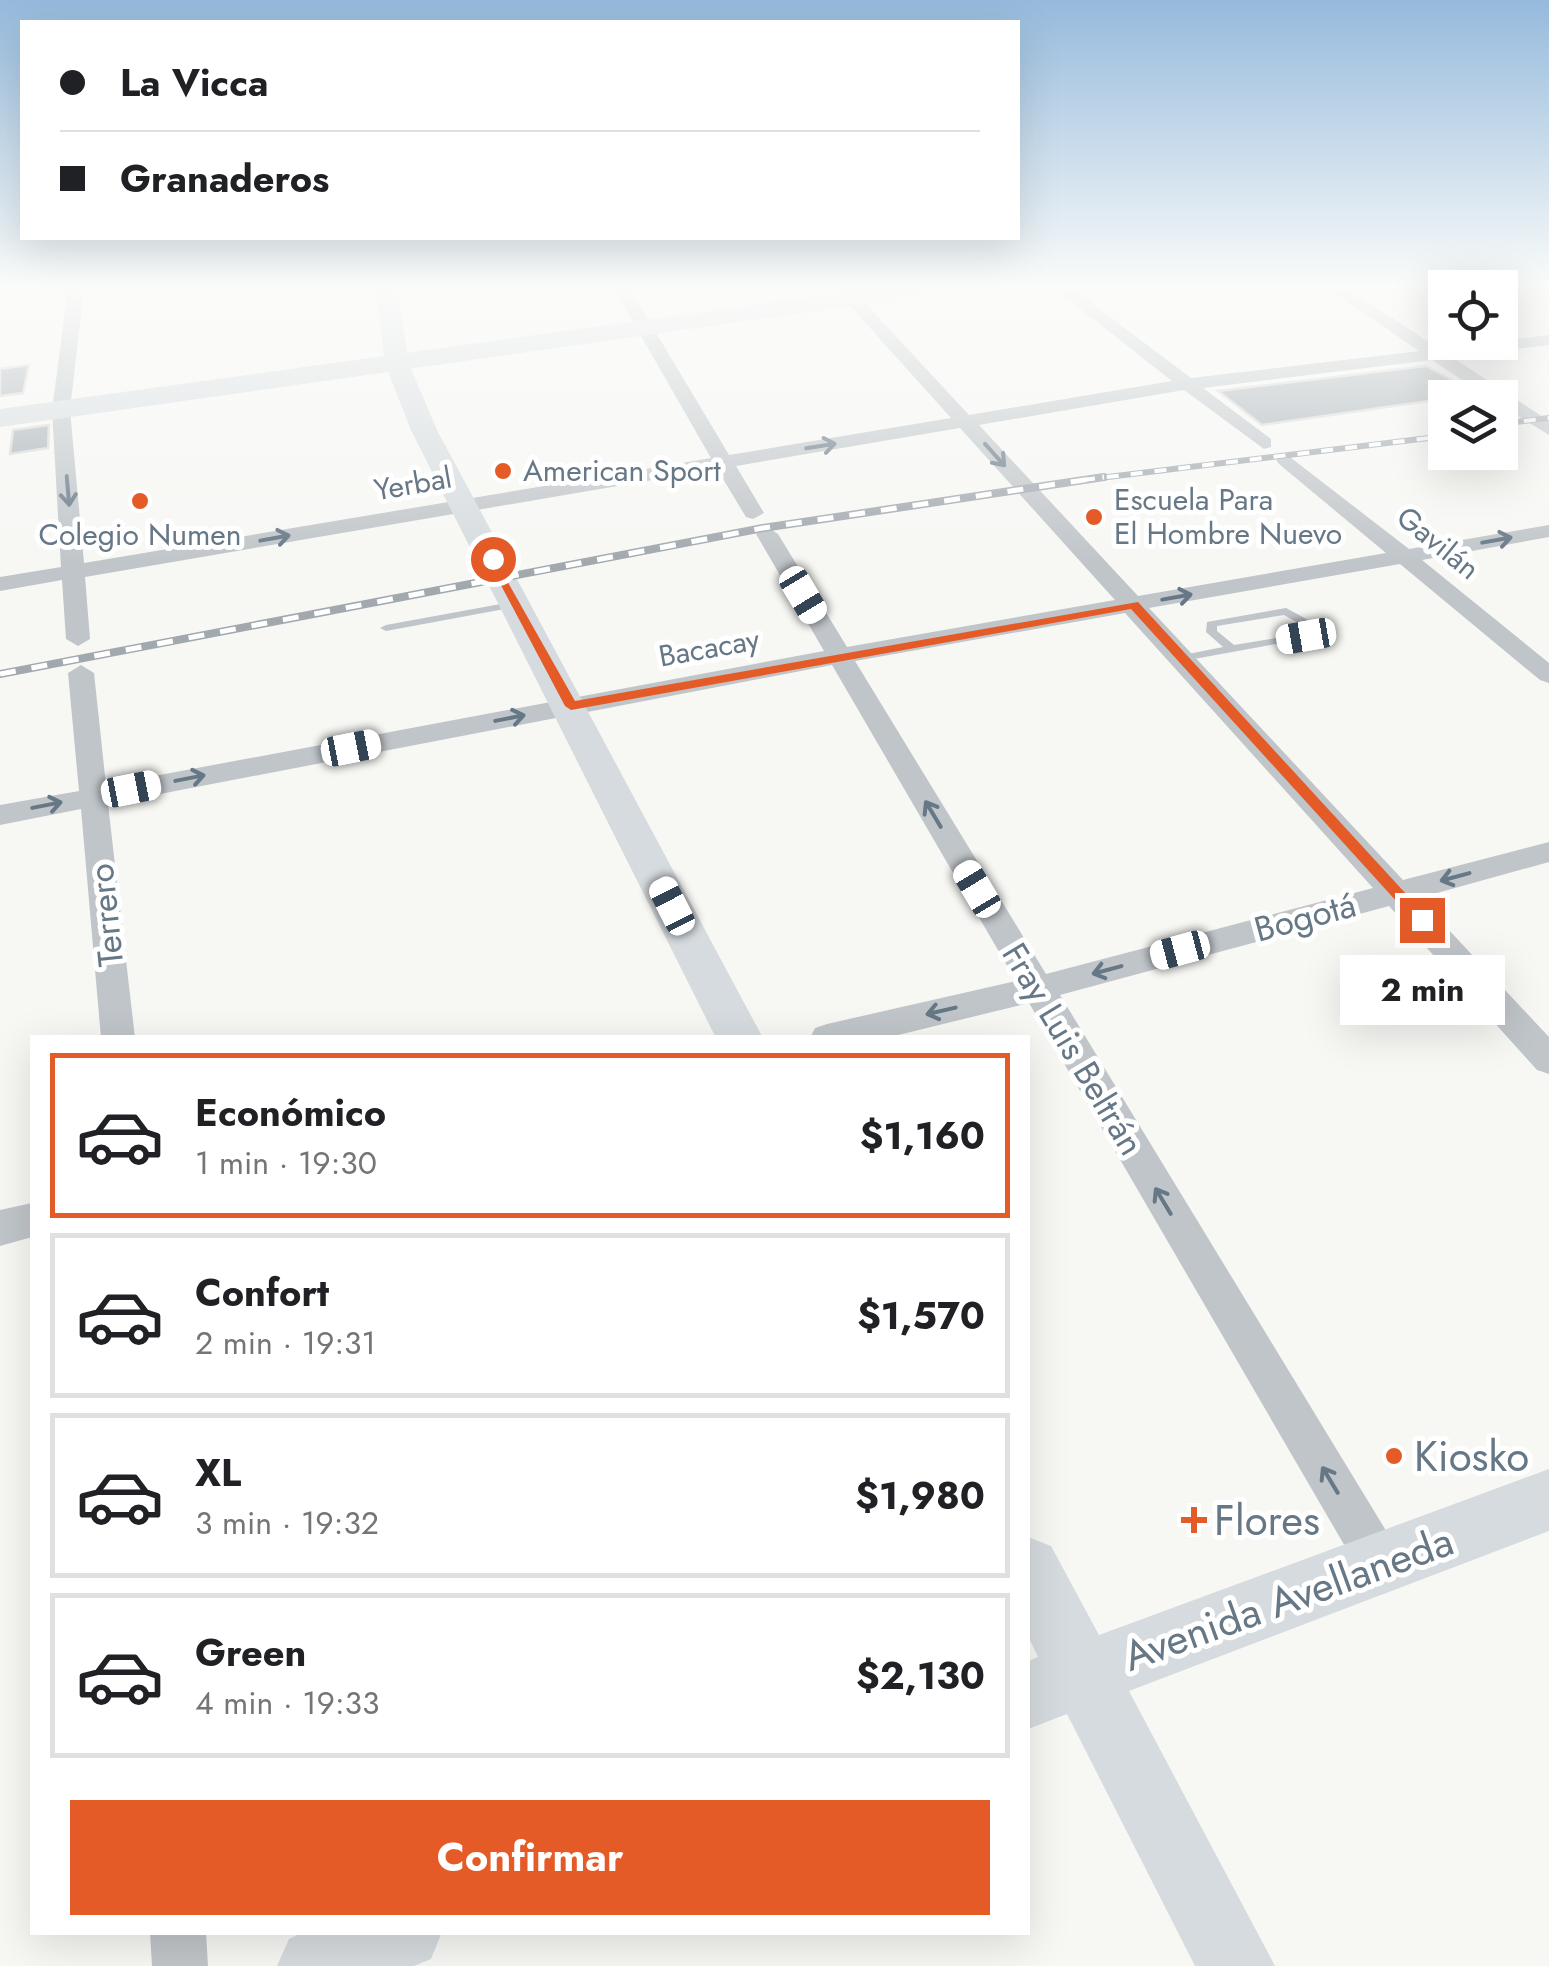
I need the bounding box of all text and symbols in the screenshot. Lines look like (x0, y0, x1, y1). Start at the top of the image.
text: La Vicca (120, 55, 268, 110)
text: Granaderos (120, 151, 329, 206)
map controls (1428, 270, 1518, 470)
button: locate (1428, 270, 1518, 360)
button: layers (1428, 380, 1518, 470)
one-way arrow (805, 436, 837, 455)
one-way arrow (983, 442, 1006, 467)
place label: American Sport (523, 449, 721, 492)
street label: Yerbal (371, 456, 455, 511)
marker: American Sport (492, 460, 514, 482)
one-way arrow (59, 474, 78, 506)
place label: Escuela Para El Hombre Nuevo (1114, 478, 1342, 555)
marker: Colegio Numen (129, 490, 151, 512)
street label: Gavilán (1388, 496, 1489, 589)
marker: Escuela Para El Hombre Nuevo (1083, 506, 1105, 528)
place label: Colegio Numen (38, 513, 242, 556)
one-way arrow (258, 528, 290, 547)
one-way arrow (1480, 530, 1513, 549)
route start (471, 537, 516, 582)
car (775, 562, 831, 628)
one-way arrow (1160, 587, 1193, 606)
car (1274, 616, 1338, 656)
street label: Bacacay (655, 617, 764, 678)
one-way arrow (493, 708, 525, 727)
car (319, 728, 383, 768)
one-way arrow (173, 768, 206, 787)
car (99, 769, 163, 809)
one-way arrow (30, 795, 62, 814)
one-way arrow (923, 800, 943, 829)
car (949, 856, 1005, 922)
street label: Terrero (76, 861, 136, 969)
one-way arrow (1440, 868, 1471, 887)
car (645, 872, 699, 940)
street label: Bogotá (1249, 880, 1361, 954)
route end (1400, 898, 1445, 943)
car (1147, 928, 1213, 972)
street label: Fray Luis Beltrán (990, 933, 1156, 1165)
callout: 2 min (1340, 955, 1504, 1025)
one-way arrow (1092, 961, 1123, 980)
text: 2 min (1380, 967, 1465, 1013)
one-way arrow (926, 1003, 958, 1021)
text: Económico (195, 1085, 386, 1140)
icon: car (75, 1091, 165, 1181)
text: $1,160 (860, 1108, 985, 1163)
text: 1 min · 19:30 (195, 1140, 377, 1186)
one-way arrow (1153, 1187, 1173, 1216)
text: Confort (195, 1265, 329, 1320)
icon: car (75, 1271, 165, 1361)
text: $1,570 (857, 1288, 985, 1343)
text: 2 min · 19:31 (195, 1320, 376, 1366)
place label: Kiosko (1414, 1426, 1529, 1487)
text: XL (195, 1445, 241, 1500)
marker: Kiosko (1383, 1445, 1405, 1467)
icon: car (75, 1451, 165, 1541)
one-way arrow (1320, 1466, 1340, 1495)
text: $1,980 (855, 1468, 985, 1523)
place label: Flores (1214, 1490, 1320, 1551)
text: 3 min · 19:32 (195, 1500, 379, 1546)
marker: Flores (1183, 1509, 1205, 1531)
street label: Avenida Avellaneda (1115, 1510, 1462, 1687)
text: Green (195, 1625, 306, 1680)
icon: car (75, 1631, 165, 1721)
text: $2,130 (856, 1648, 985, 1703)
text: 4 min · 19:33 (195, 1680, 380, 1726)
button: Confirmar (70, 1800, 990, 1915)

